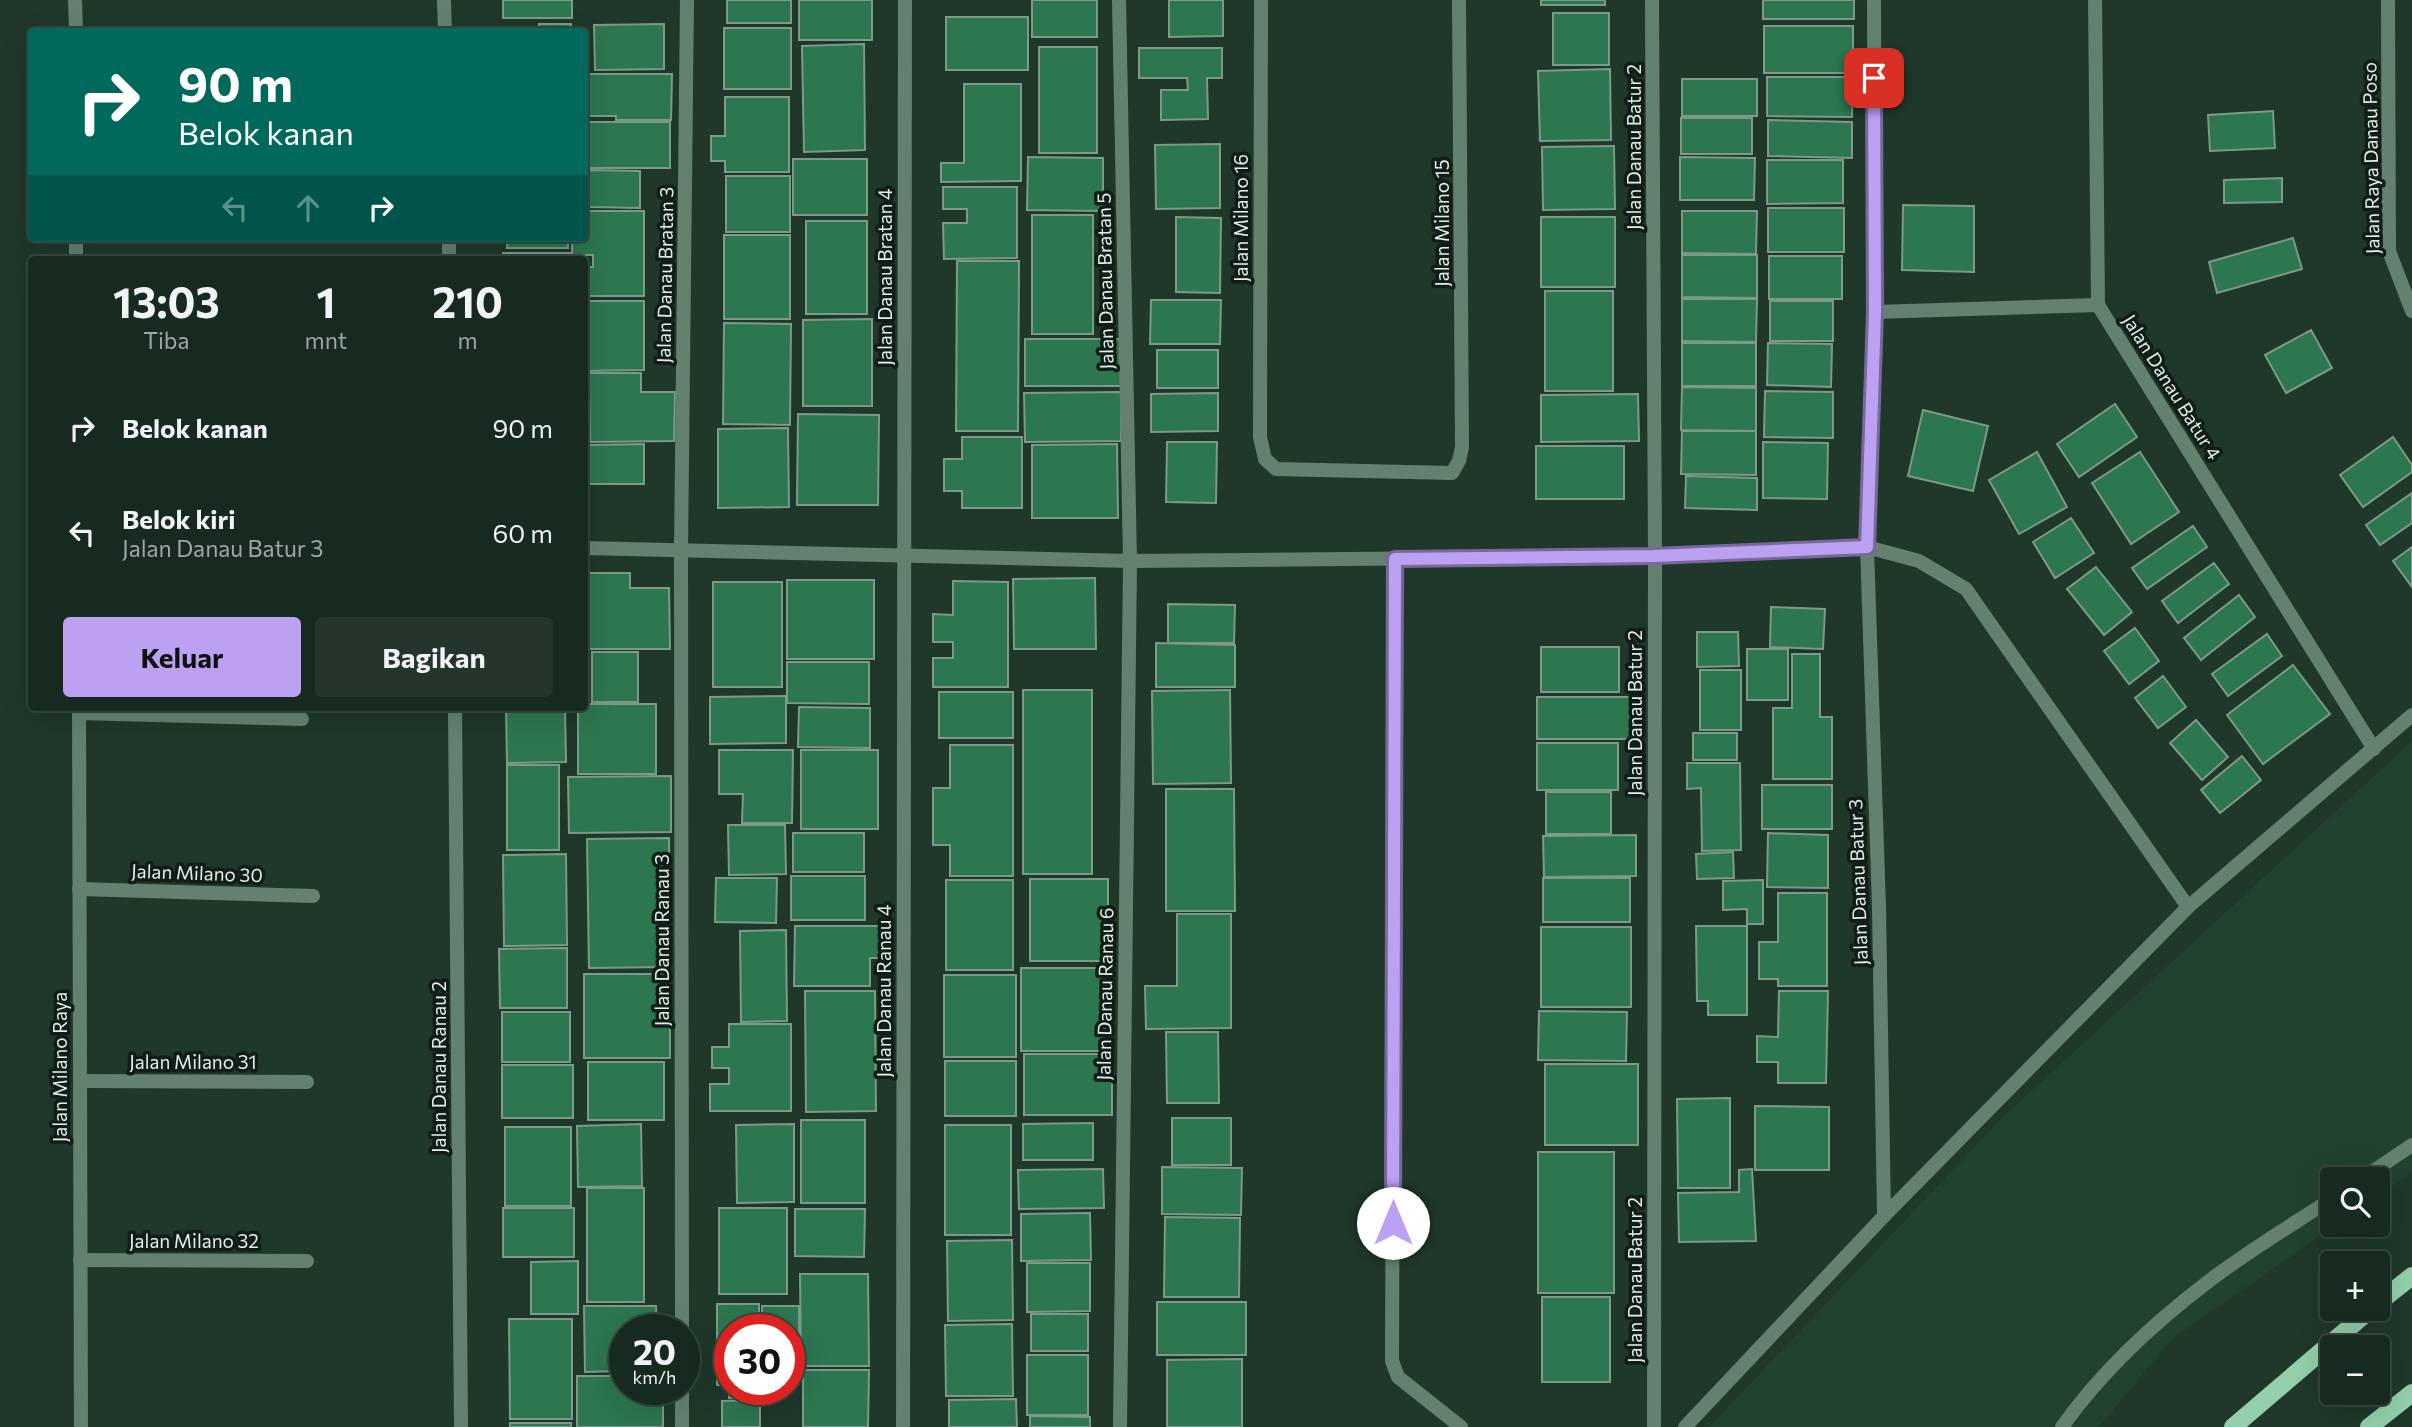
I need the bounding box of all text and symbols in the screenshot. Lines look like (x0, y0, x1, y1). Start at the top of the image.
pin (1844, 48, 1904, 108)
text: 90 m (178, 52, 293, 112)
icon: right (63, 56, 154, 147)
icon: arrive (1855, 59, 1893, 97)
street label: Jalan Raya Danau Poso (2357, 62, 2384, 254)
street label: Jalan Danau Batur 2 (1622, 64, 1645, 230)
text: Belok kanan (178, 112, 354, 152)
street label: Jalan Milano 16 (1229, 154, 1252, 282)
street label: Jalan Milano 15 (1430, 159, 1453, 287)
street label: Jalan Danau Bratan 3 (651, 187, 678, 363)
street label: Jalan Danau Bratan 4 (873, 188, 896, 366)
icon: left (216, 189, 254, 227)
icon: ahead (289, 189, 327, 227)
icon: right (362, 189, 400, 227)
street label: Jalan Danau Bratan 5 (1091, 193, 1118, 369)
text: 13:03 (113, 275, 220, 327)
text: 1 (316, 275, 335, 327)
text: 210 (432, 275, 503, 327)
street label: Jalan Danau Batur 4 (2118, 310, 2226, 464)
text: Tiba (143, 326, 189, 354)
text: mnt (305, 326, 347, 354)
text: m (458, 326, 478, 354)
icon: right (63, 409, 101, 447)
text: Belok kanan (122, 412, 268, 443)
text: 90 m (493, 412, 553, 443)
text: Belok kiri (122, 503, 236, 534)
icon: left (63, 514, 101, 552)
text: 60 m (493, 517, 553, 548)
text: Jalan Danau Batur 3 (122, 534, 323, 562)
button: Keluar (63, 617, 301, 697)
button: Bagikan (315, 617, 553, 697)
street label: Jalan Danau Batur 2 (1623, 630, 1646, 796)
street label: Jalan Danau Batur 3 (1843, 798, 1872, 966)
street label: Jalan Danau Ranau 3 (650, 854, 673, 1026)
street label: Jalan Milano 30 (131, 859, 263, 886)
street label: Jalan Danau Ranau 4 (872, 905, 895, 1077)
street label: Jalan Danau Ranau 6 (1091, 907, 1118, 1081)
street label: Jalan Danau Ranau 2 (427, 981, 450, 1153)
street label: Jalan Milano Raya (48, 992, 71, 1142)
street label: Jalan Milano 31 (129, 1050, 257, 1073)
map controls (2320, 1167, 2390, 1405)
button: search (2320, 1167, 2390, 1237)
position arrow (1356, 1186, 1430, 1260)
street label: Jalan Danau Batur 2 (1623, 1197, 1646, 1363)
street label: Jalan Milano 32 (129, 1229, 259, 1252)
button: + (2320, 1251, 2390, 1321)
speed limit sign: 30 (714, 1314, 805, 1405)
text: 20 (633, 1329, 676, 1372)
button: − (2320, 1335, 2390, 1405)
text: km/h (633, 1366, 676, 1388)

